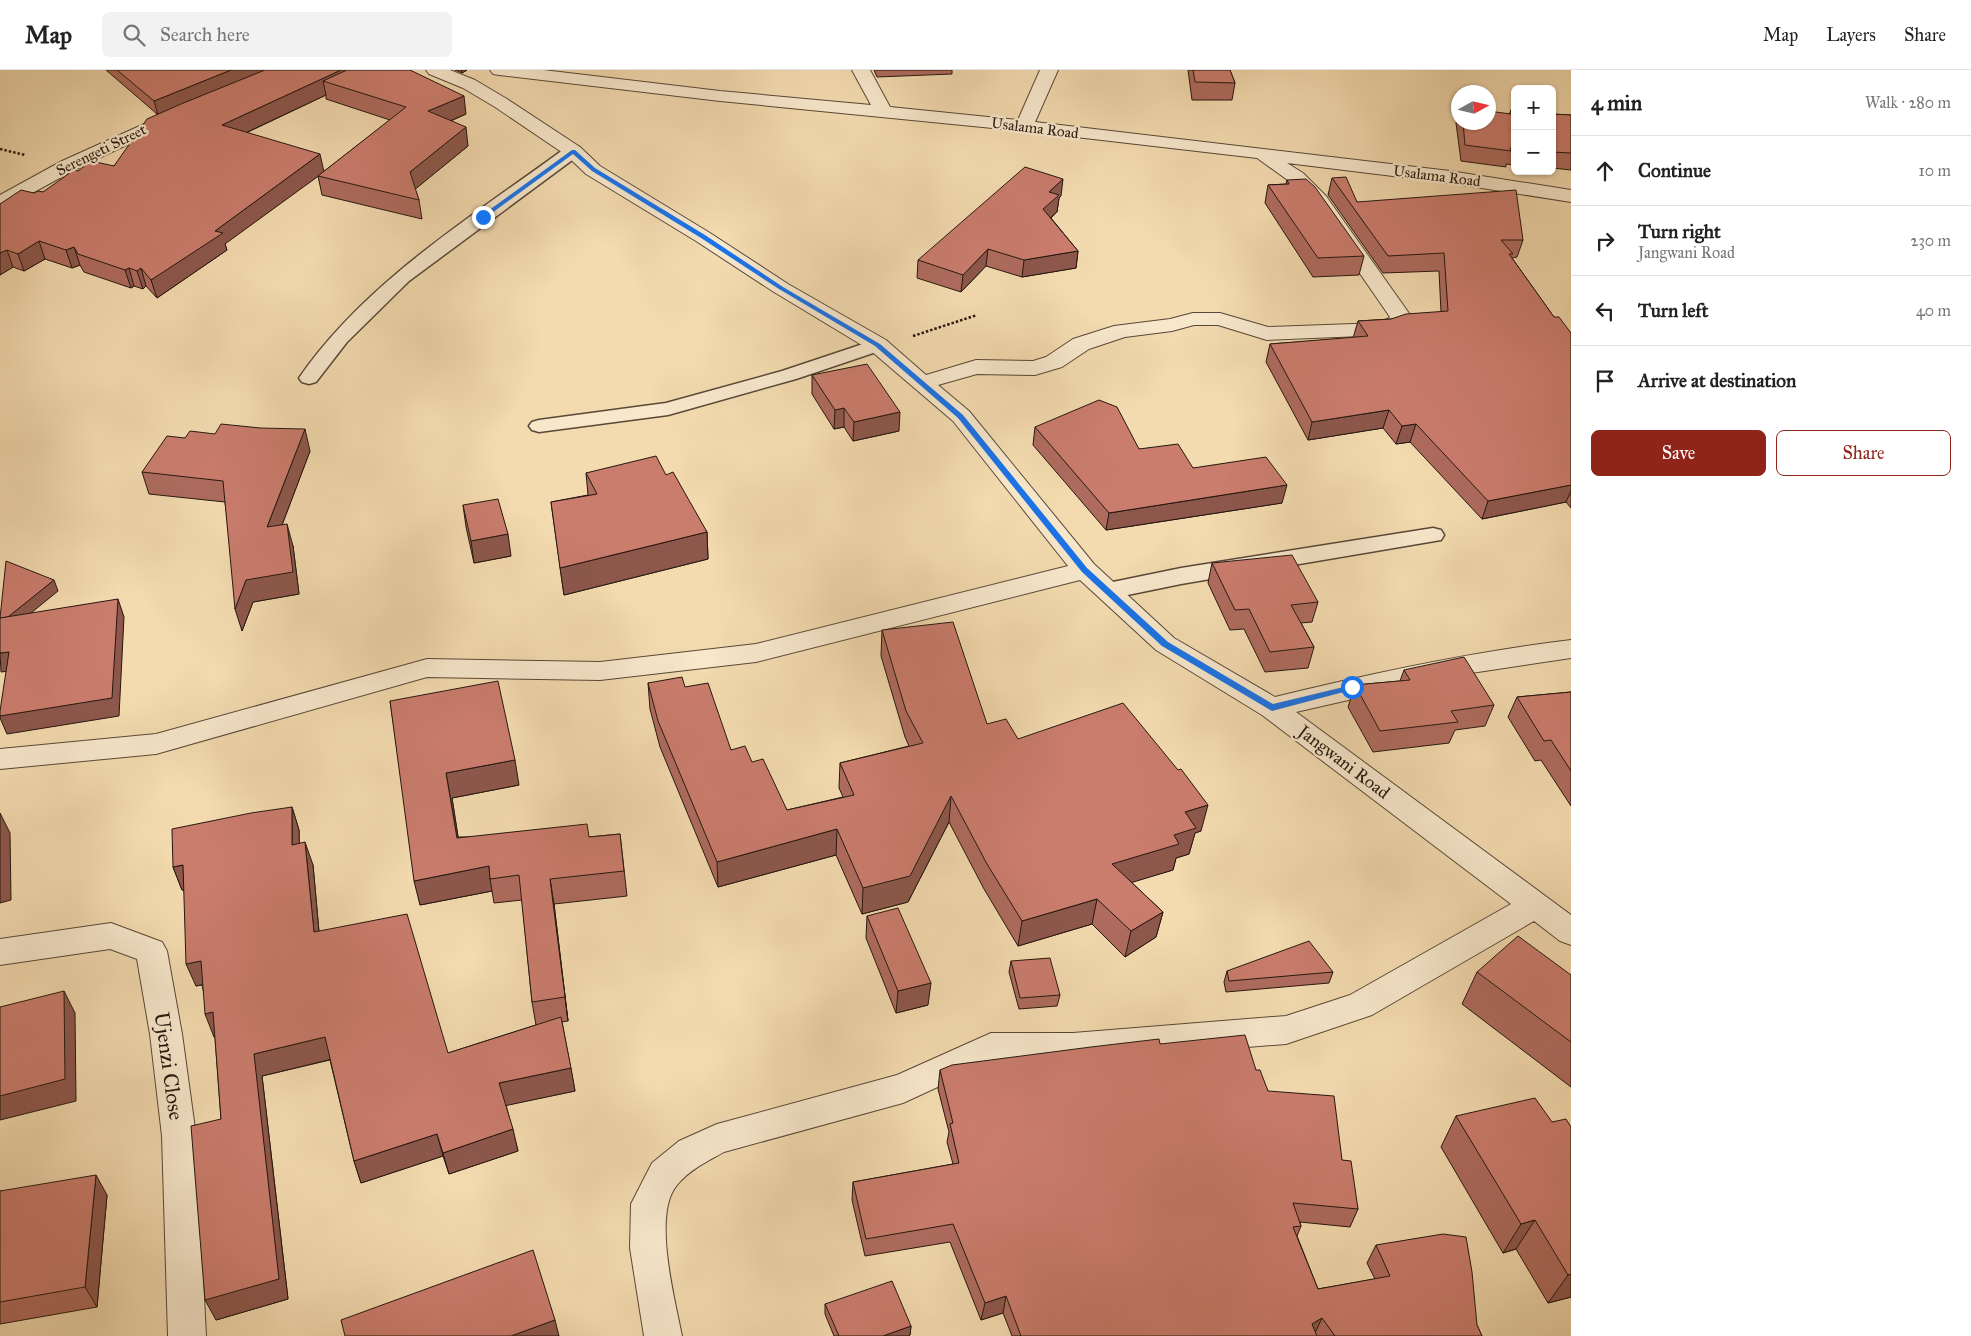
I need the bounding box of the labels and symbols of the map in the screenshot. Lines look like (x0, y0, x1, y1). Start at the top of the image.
north arrow (1451, 85, 1496, 130)
street label: Usalama Road (990, 114, 1080, 142)
street label: Serengeti Street (53, 120, 150, 180)
street label: Usalama Road (1392, 162, 1482, 190)
route end (472, 206, 495, 229)
route start (1341, 676, 1364, 699)
street label: Jangwani Road (1292, 719, 1394, 804)
street label: Ujenzi Close (149, 1010, 189, 1122)

